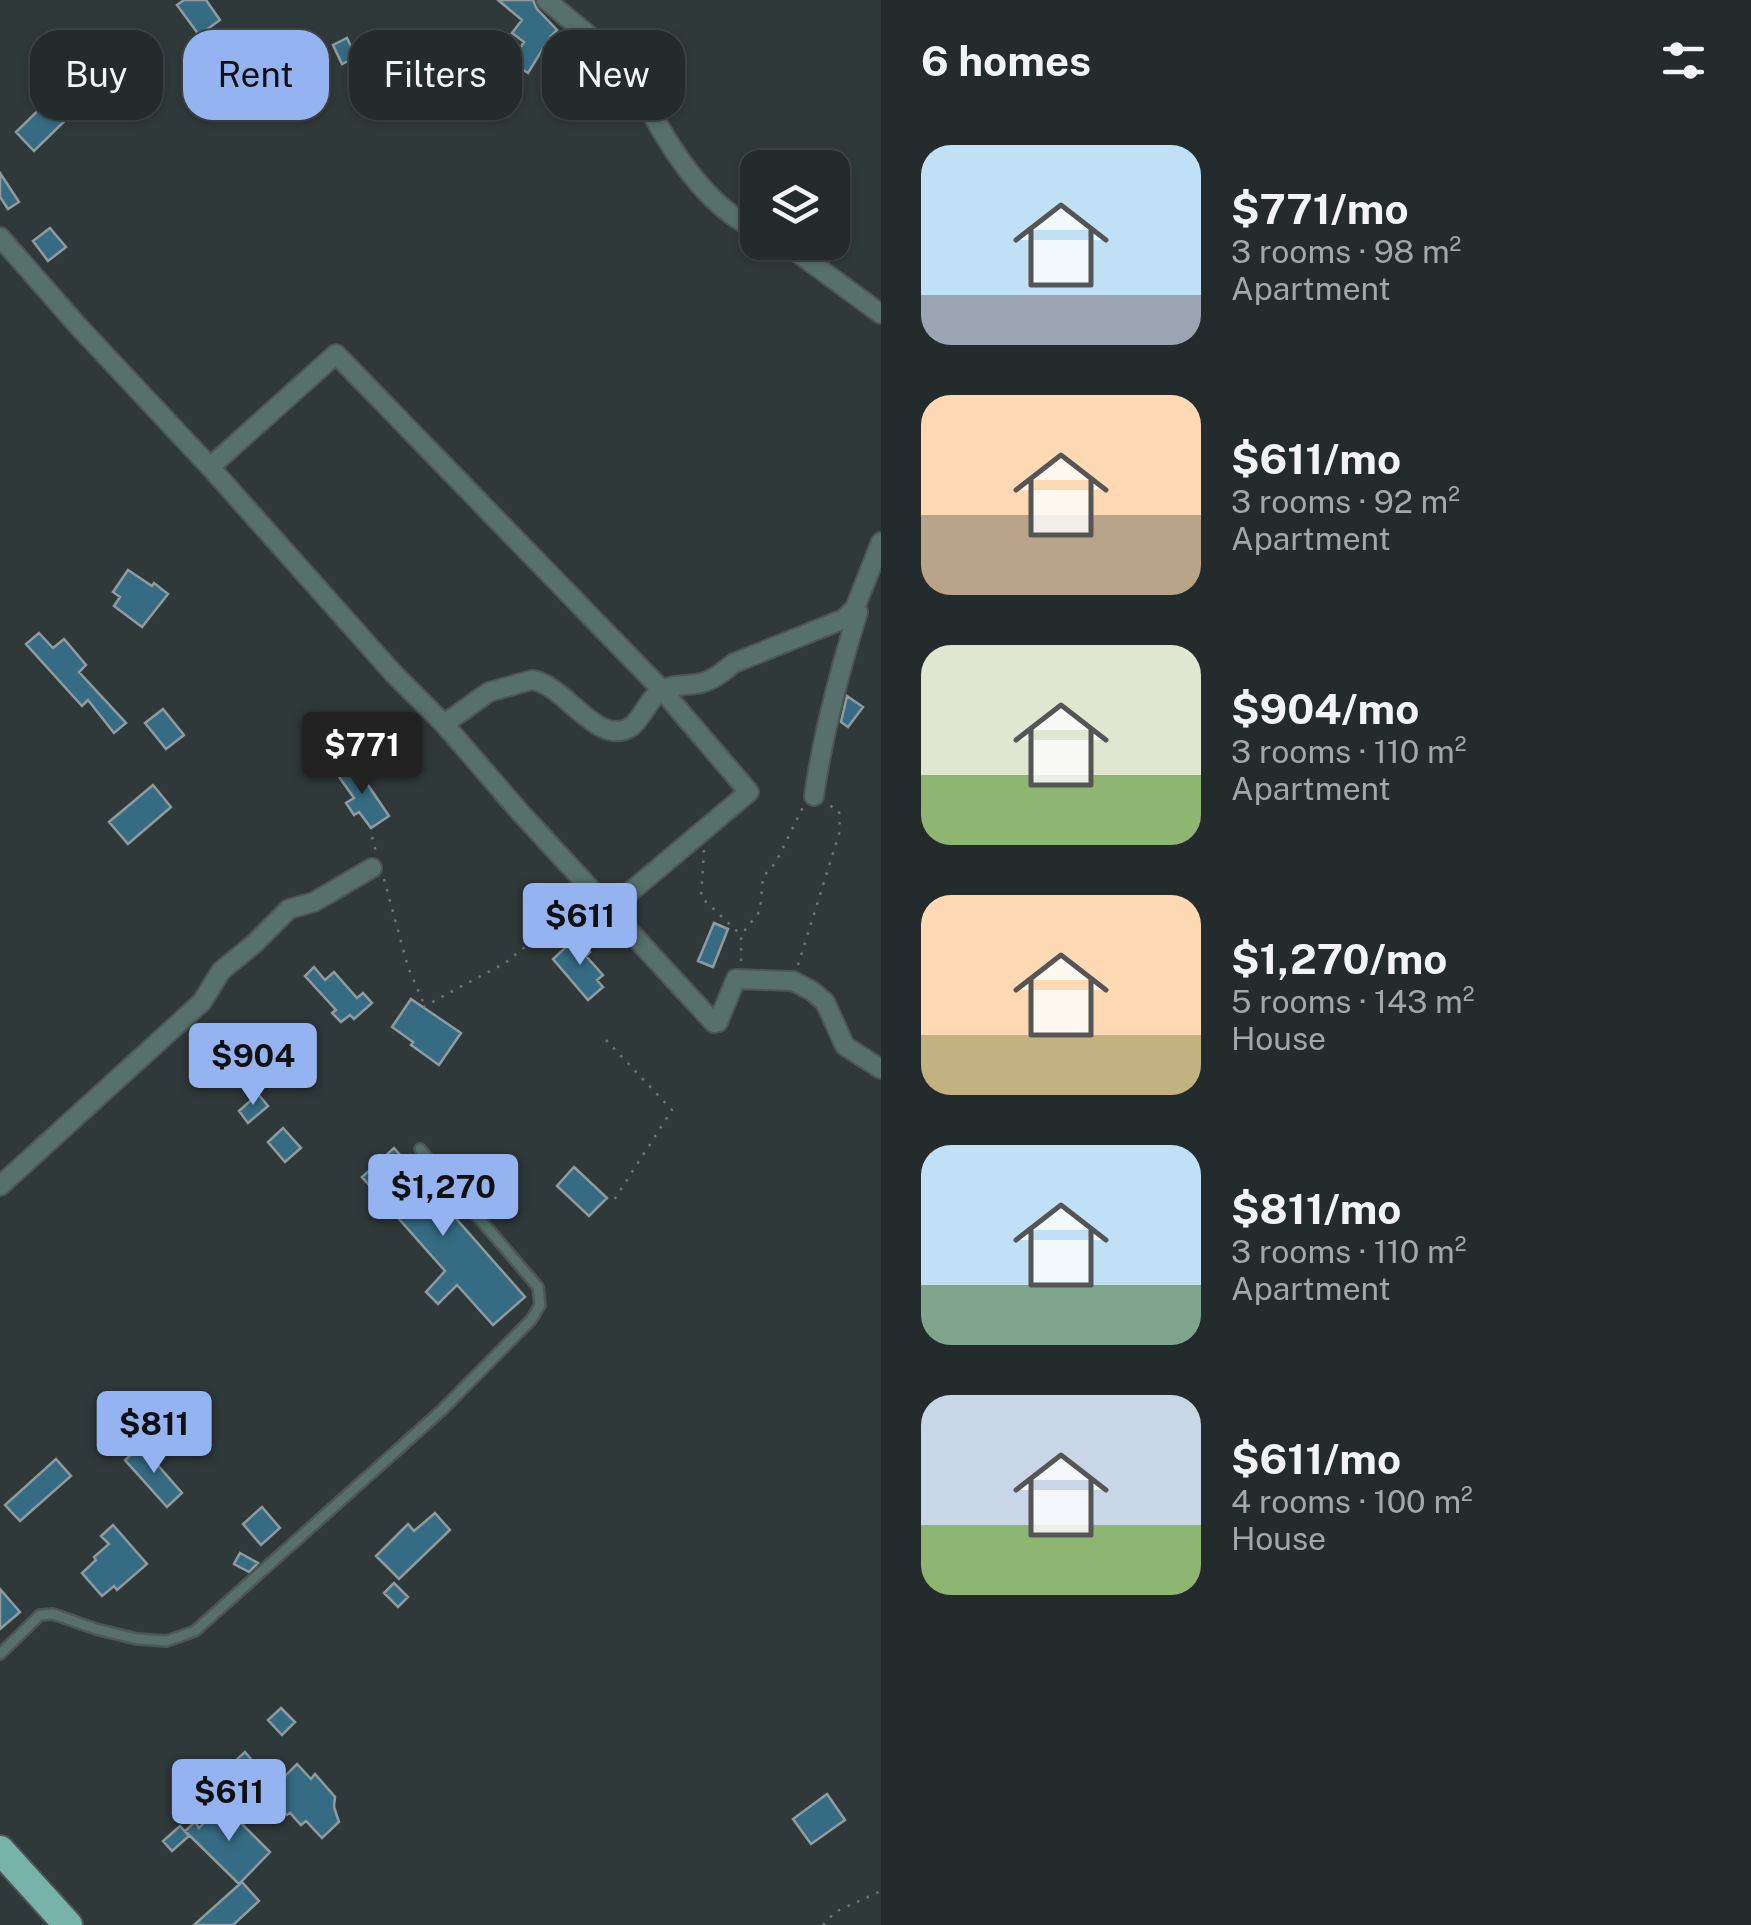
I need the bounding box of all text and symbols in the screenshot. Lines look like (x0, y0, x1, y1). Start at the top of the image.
chip: Buy (30, 30, 163, 120)
chip: Rent (183, 30, 329, 120)
chip: Filters (349, 30, 522, 120)
chip: New (542, 30, 685, 120)
icon: filters (1656, 33, 1711, 88)
text: 6 homes (921, 36, 1091, 85)
map controls (740, 150, 850, 260)
button: layers (740, 150, 850, 260)
text: $771/mo (1231, 184, 1409, 233)
icon: home (1001, 185, 1121, 305)
text: 3 rooms · 98 m² (1231, 233, 1461, 270)
text: Apartment (1231, 270, 1391, 307)
text: $611/mo (1231, 434, 1401, 483)
icon: home (1001, 435, 1121, 555)
text: 3 rooms · 92 m² (1231, 483, 1460, 520)
text: Apartment (1231, 520, 1391, 557)
text: $904/mo (1231, 684, 1419, 733)
icon: home (1001, 685, 1121, 805)
pin: $771 (303, 712, 421, 797)
text: $771 (324, 726, 400, 763)
text: 3 rooms · 110 m² (1231, 733, 1467, 770)
text: Apartment (1231, 770, 1391, 807)
pin: $611 (521, 883, 639, 968)
text: $611 (545, 897, 615, 934)
text: $1,270/mo (1231, 934, 1447, 983)
icon: home (1001, 935, 1121, 1055)
text: 5 rooms · 143 m² (1231, 983, 1475, 1020)
text: House (1231, 1020, 1326, 1057)
pin: $904 (194, 1023, 312, 1108)
text: $904 (211, 1037, 295, 1074)
pin: $1,270 (362, 1154, 524, 1239)
text: $1,270 (390, 1168, 496, 1205)
text: $811/mo (1231, 1184, 1402, 1233)
icon: home (1001, 1185, 1121, 1305)
text: 3 rooms · 110 m² (1231, 1233, 1467, 1270)
text: Apartment (1231, 1270, 1391, 1307)
pin: $811 (95, 1391, 213, 1476)
text: $811 (119, 1405, 189, 1442)
text: $611/mo (1231, 1434, 1401, 1483)
icon: home (1001, 1435, 1121, 1555)
text: 4 rooms · 100 m² (1231, 1483, 1473, 1520)
text: House (1231, 1520, 1326, 1557)
pin: $611 (170, 1759, 288, 1844)
text: $611 (194, 1773, 264, 1810)

